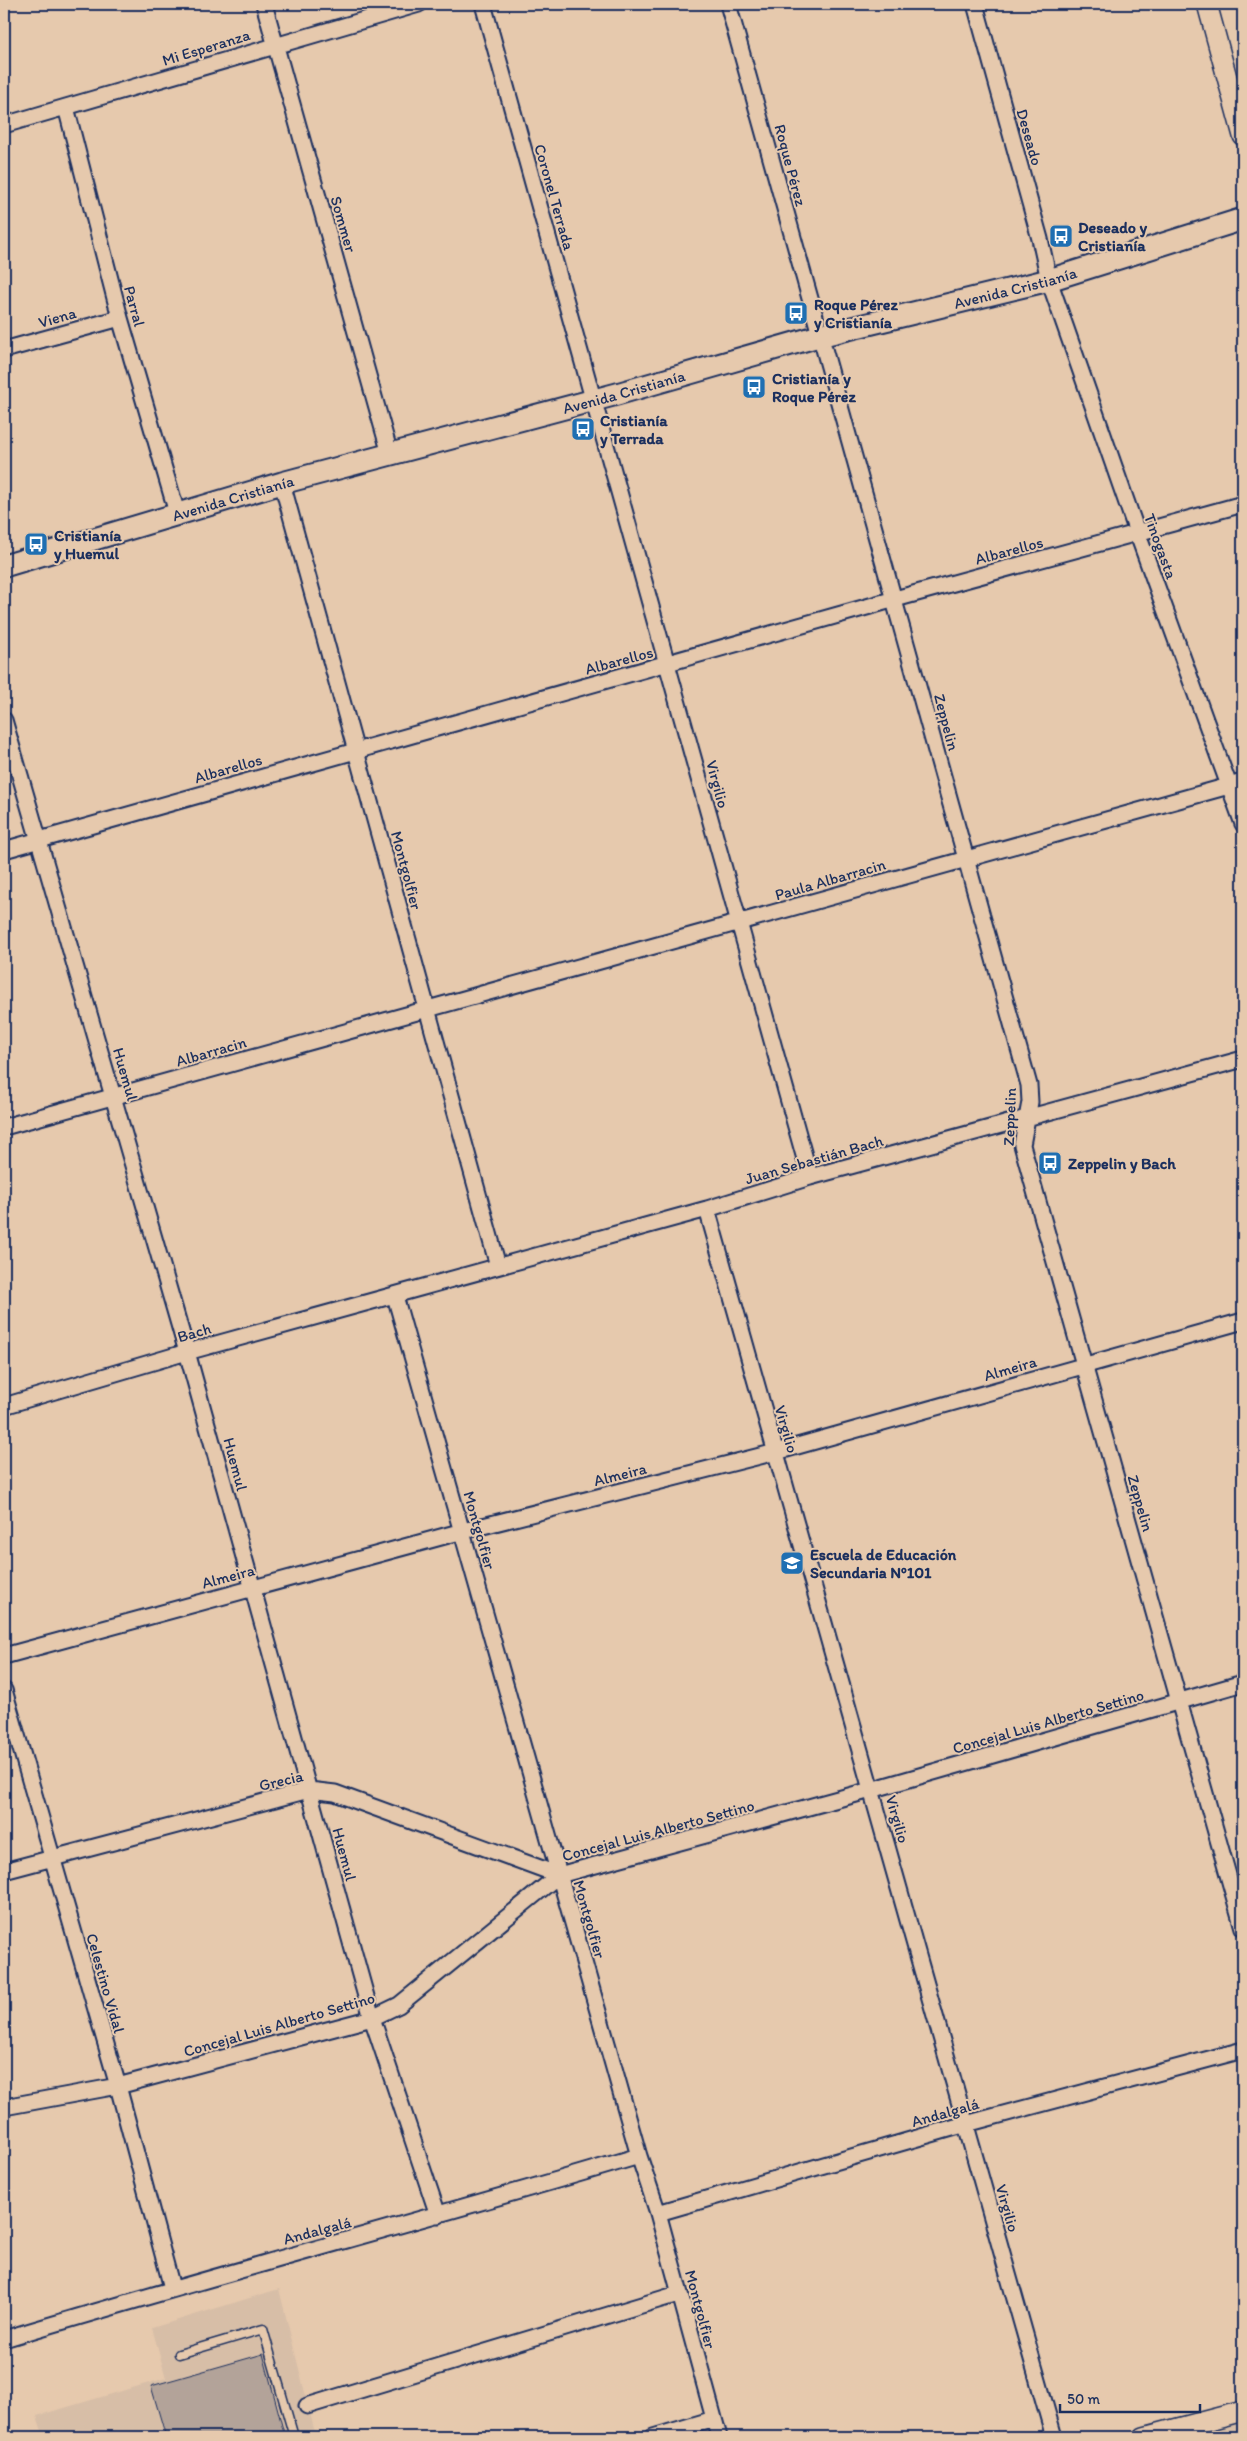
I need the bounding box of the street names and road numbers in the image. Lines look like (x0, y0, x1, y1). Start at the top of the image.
street label: Mi Esperanza (160, 25, 253, 70)
street label: Deseado (1012, 107, 1047, 168)
street label: Roque Pérez (770, 122, 811, 209)
street label: Coronel Terrada (530, 142, 579, 253)
street label: Sommer (326, 194, 361, 255)
street label: Avenida Cristianía (952, 263, 1080, 313)
street label: Parral (120, 284, 149, 329)
street label: Viena (36, 303, 79, 332)
street label: Avenida Cristianía (561, 366, 688, 418)
street label: Avenida Cristianía (170, 471, 297, 525)
street label: Tinogasta (1140, 511, 1181, 582)
street label: Albarellos (973, 532, 1045, 569)
street label: Albarellos (583, 642, 655, 679)
street label: Zeppelin (930, 692, 963, 753)
street label: Albarellos (192, 750, 264, 787)
street label: Virgilio (702, 758, 733, 810)
street label: Montgolfier (387, 829, 426, 911)
street label: Paula Albarracin (773, 855, 888, 904)
street label: Albarracin (174, 1032, 249, 1071)
street label: Huemul (109, 1045, 142, 1103)
street label: Zeppelin (999, 1088, 1020, 1146)
street label: Juan Sebastián Bach (743, 1131, 886, 1188)
street label: Bach (175, 1319, 213, 1346)
street label: Almeira (982, 1352, 1039, 1385)
street label: Virgilio (771, 1403, 802, 1455)
street label: Huemul (219, 1435, 252, 1493)
street label: Almeira (592, 1459, 649, 1490)
street label: Zeppelin (1123, 1472, 1158, 1534)
street label: Montgolfier (459, 1489, 500, 1571)
street label: Almeira (200, 1560, 257, 1593)
street label: Concejal Luis Alberto Settino (950, 1685, 1146, 1758)
street label: Grecia (257, 1766, 306, 1795)
street label: Virgilio (882, 1793, 913, 1845)
street label: Concejal Luis Alberto Settino (560, 1796, 756, 1865)
street label: Huemul (328, 1825, 361, 1883)
street label: Montgolfier (569, 1878, 610, 1960)
street label: Celestino Vidal (82, 1931, 129, 2036)
street label: Concejal Luis Alberto Settino (181, 1988, 377, 2061)
street label: Andalgalá (909, 2094, 982, 2131)
street label: Virgilio (992, 2182, 1023, 2234)
street label: Andalgalá (281, 2212, 354, 2249)
street label: Montgolfier (681, 2268, 720, 2350)

